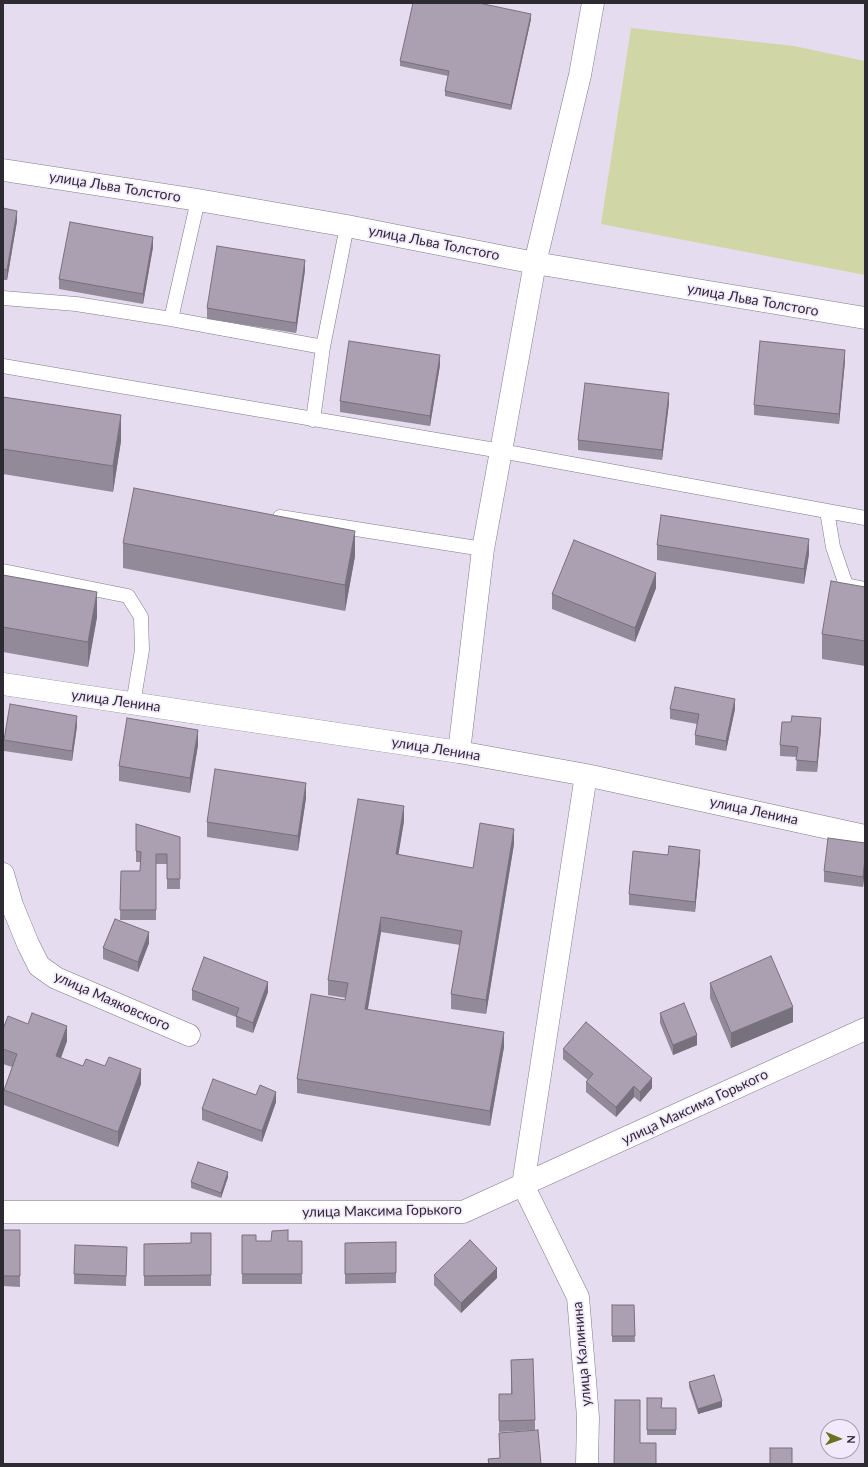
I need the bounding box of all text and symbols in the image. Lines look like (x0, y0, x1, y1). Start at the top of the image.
street label: улица Льва Толстого (48, 168, 182, 206)
street label: улица Льва Толстого (367, 222, 501, 264)
street label: улица Льва Толстого (686, 280, 820, 320)
street label: улица Ленина (70, 686, 162, 716)
street label: улица Ленина (390, 734, 482, 764)
street label: улица Ленина (708, 793, 800, 829)
street label: улица Маяковского (51, 968, 173, 1034)
street label: улица Максима Горького (619, 1066, 771, 1148)
street label: улица Максима Горького (302, 1201, 462, 1221)
street label: улица Калинина (569, 1301, 595, 1407)
north arrow (820, 1419, 860, 1459)
text: N (845, 1435, 858, 1444)

